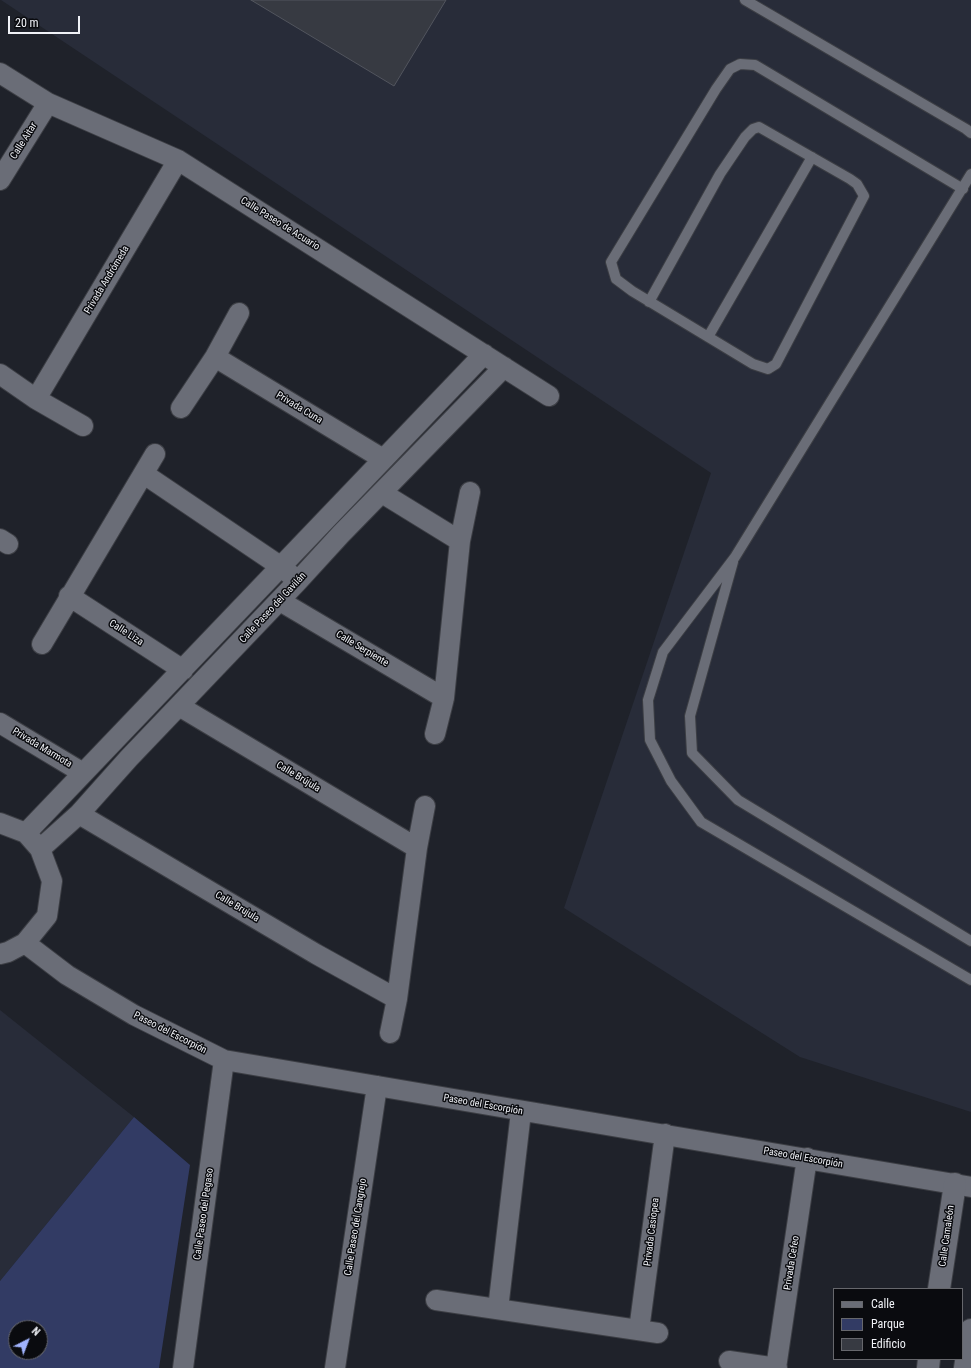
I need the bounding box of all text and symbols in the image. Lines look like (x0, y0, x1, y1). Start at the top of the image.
scale bar (10, 8, 82, 34)
text: 20 m (15, 16, 39, 30)
street label: Calle Aitar (8, 120, 40, 162)
street label: Calle Paseo de Acuario (238, 195, 322, 253)
street label: Privada Andrómeda (82, 244, 132, 316)
street label: Privada Cuna (274, 389, 324, 427)
street label: Calle Paseo del Gavilán (237, 570, 309, 646)
street label: Calle Liza (107, 618, 145, 648)
street label: Calle Serpiente (333, 629, 391, 669)
street label: Privada Marmota (10, 725, 74, 771)
street label: Calle Brújula (274, 759, 322, 795)
street label: Calle Brujula (213, 889, 261, 925)
street label: Paseo del Escorpión (131, 1009, 209, 1057)
street label: Paseo del Escorpión (442, 1092, 524, 1118)
street label: Paseo del Escorpión (762, 1145, 844, 1171)
street label: Calle Paseo del Pegaso (192, 1167, 216, 1261)
street label: Calle Paseo del Cangrejo (342, 1178, 370, 1276)
street label: Privada Casiopea (642, 1197, 662, 1267)
street label: Calle Camaleón (937, 1205, 957, 1267)
street label: Privada Cefeo (782, 1235, 802, 1291)
legend (833, 1288, 963, 1360)
text: Calle (871, 1297, 895, 1311)
text: Parque (871, 1317, 904, 1331)
north arrow (8, 1320, 48, 1360)
text: N (29, 1324, 43, 1339)
text: Edificio (871, 1337, 906, 1351)

